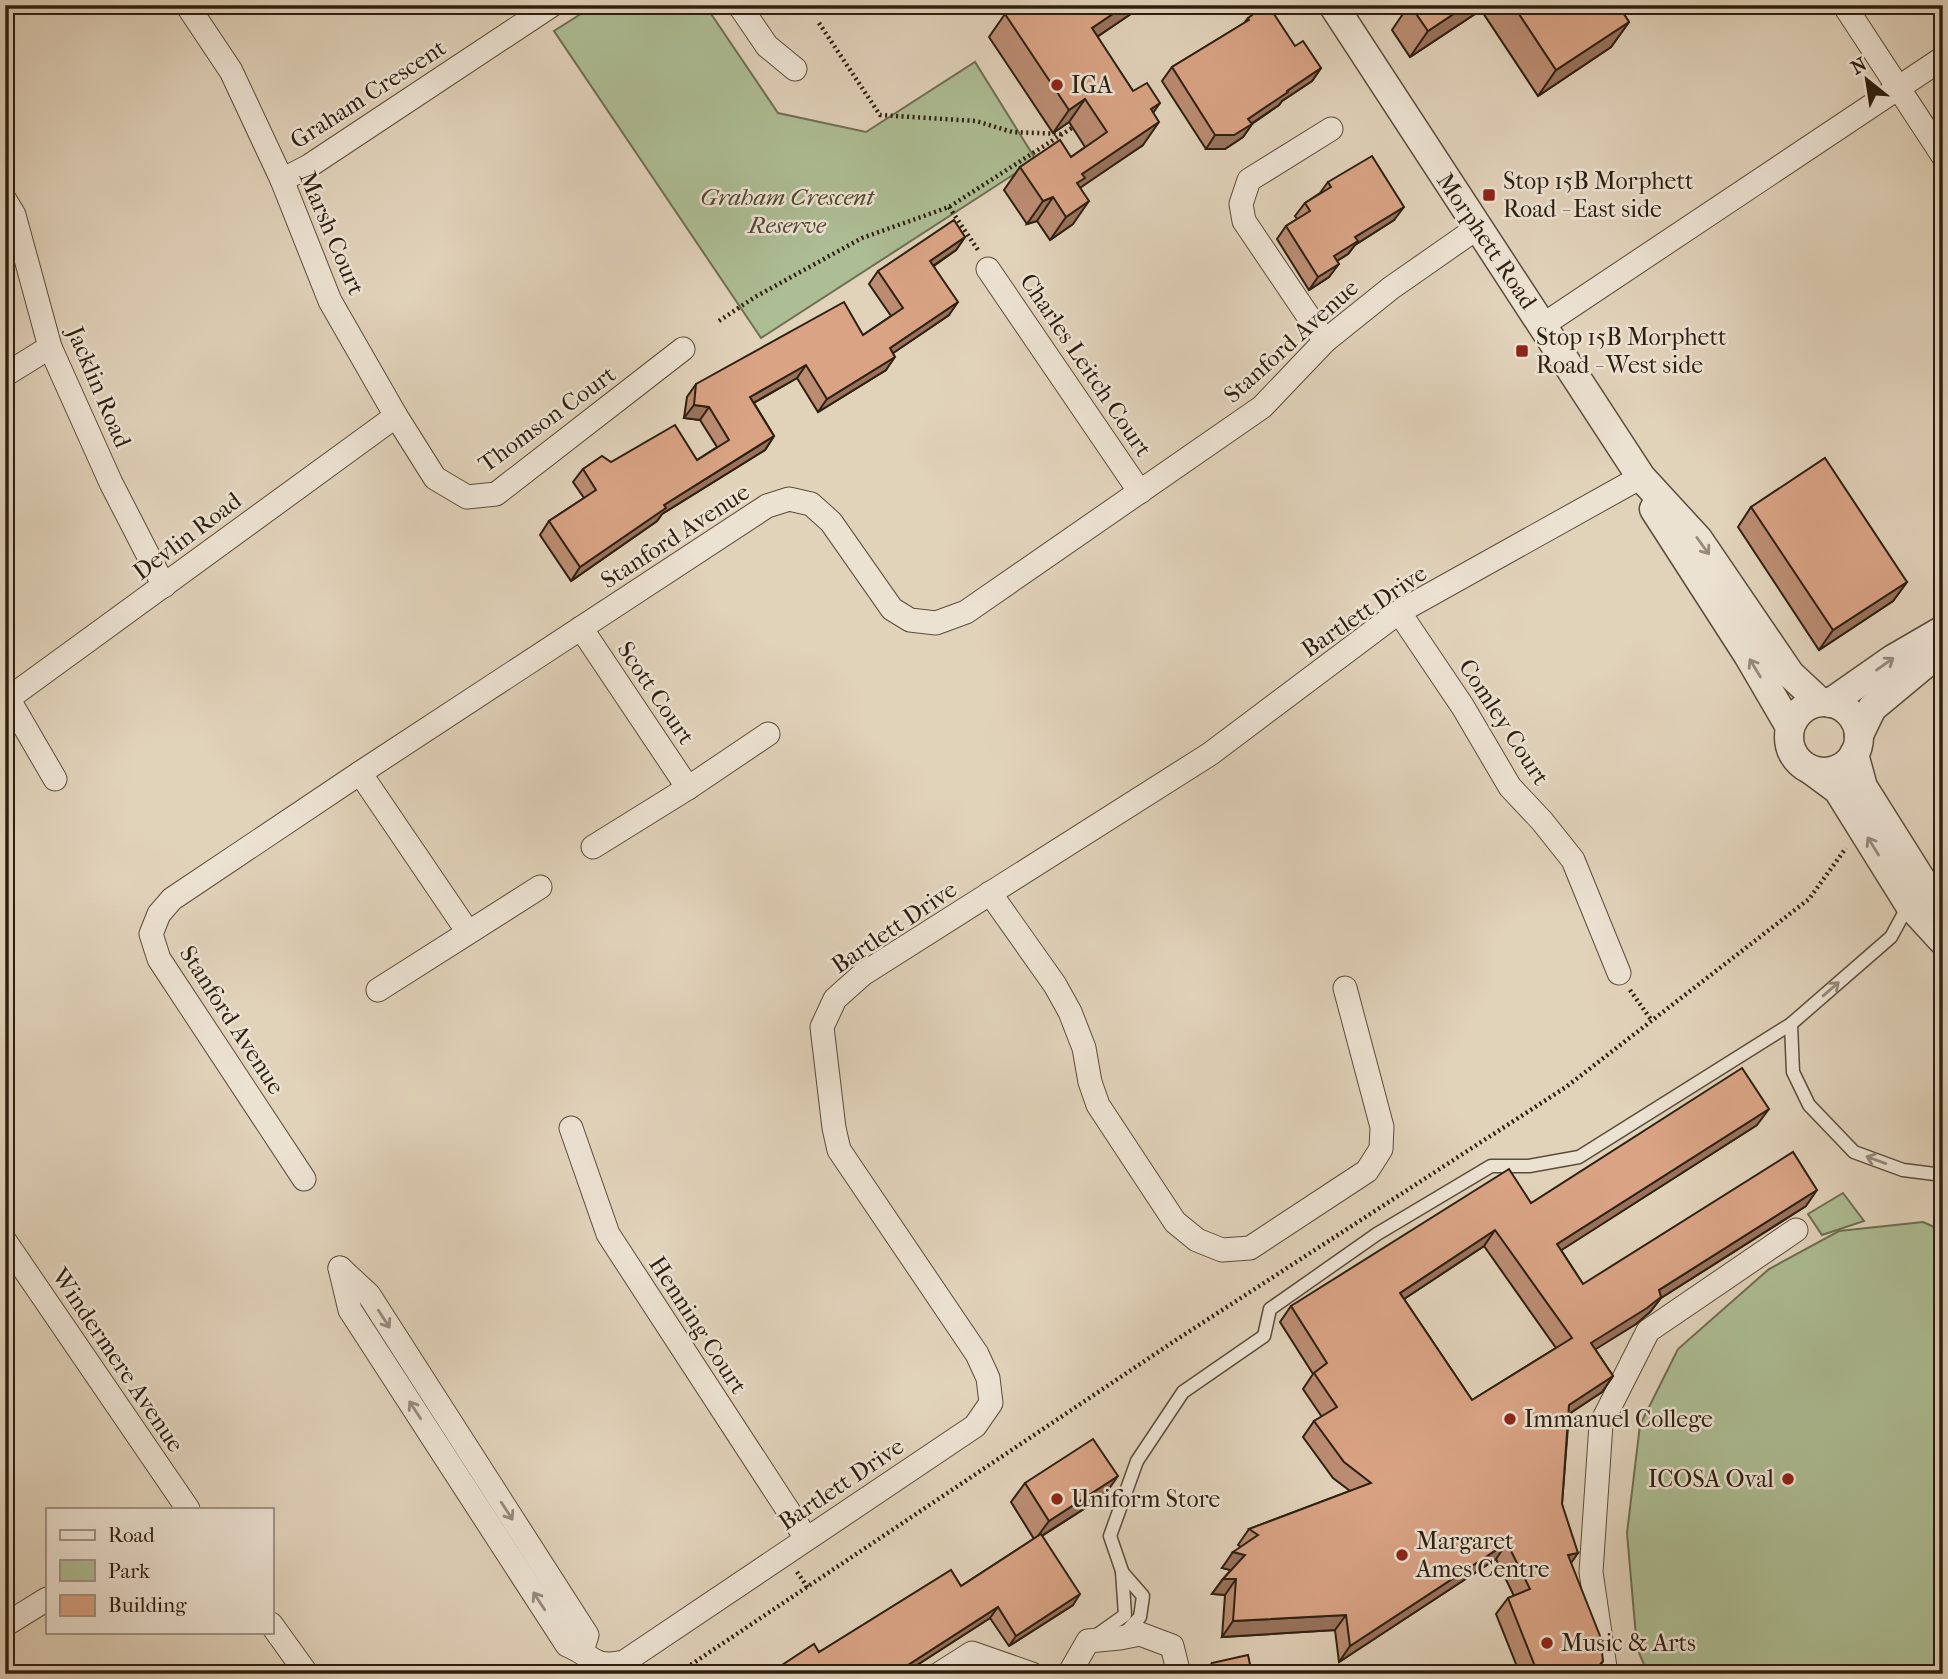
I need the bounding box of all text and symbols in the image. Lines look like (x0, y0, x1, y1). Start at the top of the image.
street label: Graham Crescent (285, 33, 451, 155)
north arrow (1832, 46, 1902, 116)
text: N (1847, 53, 1871, 79)
place label: IGA (1071, 71, 1113, 99)
marker: IGA (1049, 77, 1065, 93)
street label: Marsh Court (293, 167, 371, 299)
place label: Stop 15B Morphett Road - East side (1503, 167, 1694, 223)
street label: Morphett Road (1431, 168, 1543, 315)
park label: Graham Crescent Reserve (700, 183, 876, 239)
marker: Stop 15B Morphett Road - East side (1481, 187, 1497, 203)
street label: Charles Leitch Court (1014, 268, 1158, 462)
street label: Stanford Avenue (1218, 273, 1364, 409)
street label: Jacklin Road (60, 320, 137, 453)
place label: Stop 15B Morphett Road - West side (1536, 323, 1727, 379)
marker: Stop 15B Morphett Road - West side (1514, 343, 1530, 359)
street label: Thomson Court (473, 360, 621, 478)
street label: Stanford Avenue (596, 478, 754, 594)
street label: Devlin Road (127, 486, 247, 586)
one-way arrow (1696, 536, 1710, 555)
street label: Bartlett Drive (1296, 559, 1432, 663)
street label: Scott Court (611, 636, 701, 750)
street label: Comley Court (1453, 654, 1555, 791)
one-way arrow (1875, 657, 1894, 671)
one-way arrow (1748, 658, 1762, 678)
one-way arrow (1865, 837, 1879, 857)
street label: Bartlett Drive (826, 875, 962, 979)
street label: Stanford Avenue (174, 941, 290, 1099)
one-way arrow (1822, 981, 1840, 997)
one-way arrow (1866, 1153, 1888, 1166)
street label: Henning Court (643, 1251, 753, 1399)
street label: Windermere Avenue (46, 1262, 190, 1457)
one-way arrow (378, 1309, 392, 1329)
one-way arrow (407, 1401, 421, 1421)
place label: Immanuel College (1524, 1405, 1713, 1433)
marker: Immanuel College (1502, 1411, 1518, 1427)
street label: Bartlett Drive (773, 1432, 909, 1536)
place label: ICOSA Oval (1648, 1465, 1774, 1493)
marker: ICOSA Oval (1780, 1471, 1796, 1487)
place label: Uniform Store (1071, 1485, 1221, 1513)
marker: Uniform Store (1049, 1491, 1065, 1507)
one-way arrow (501, 1500, 515, 1520)
legend (46, 1508, 273, 1634)
text: Road (108, 1523, 155, 1547)
place label: Margaret Ames Centre (1415, 1527, 1550, 1583)
marker: Margaret Ames Centre (1394, 1547, 1410, 1563)
text: Park (108, 1559, 150, 1583)
one-way arrow (531, 1592, 546, 1611)
text: Building (108, 1593, 187, 1617)
place label: Music & Arts (1561, 1629, 1696, 1657)
marker: Music & Arts (1539, 1635, 1555, 1651)

